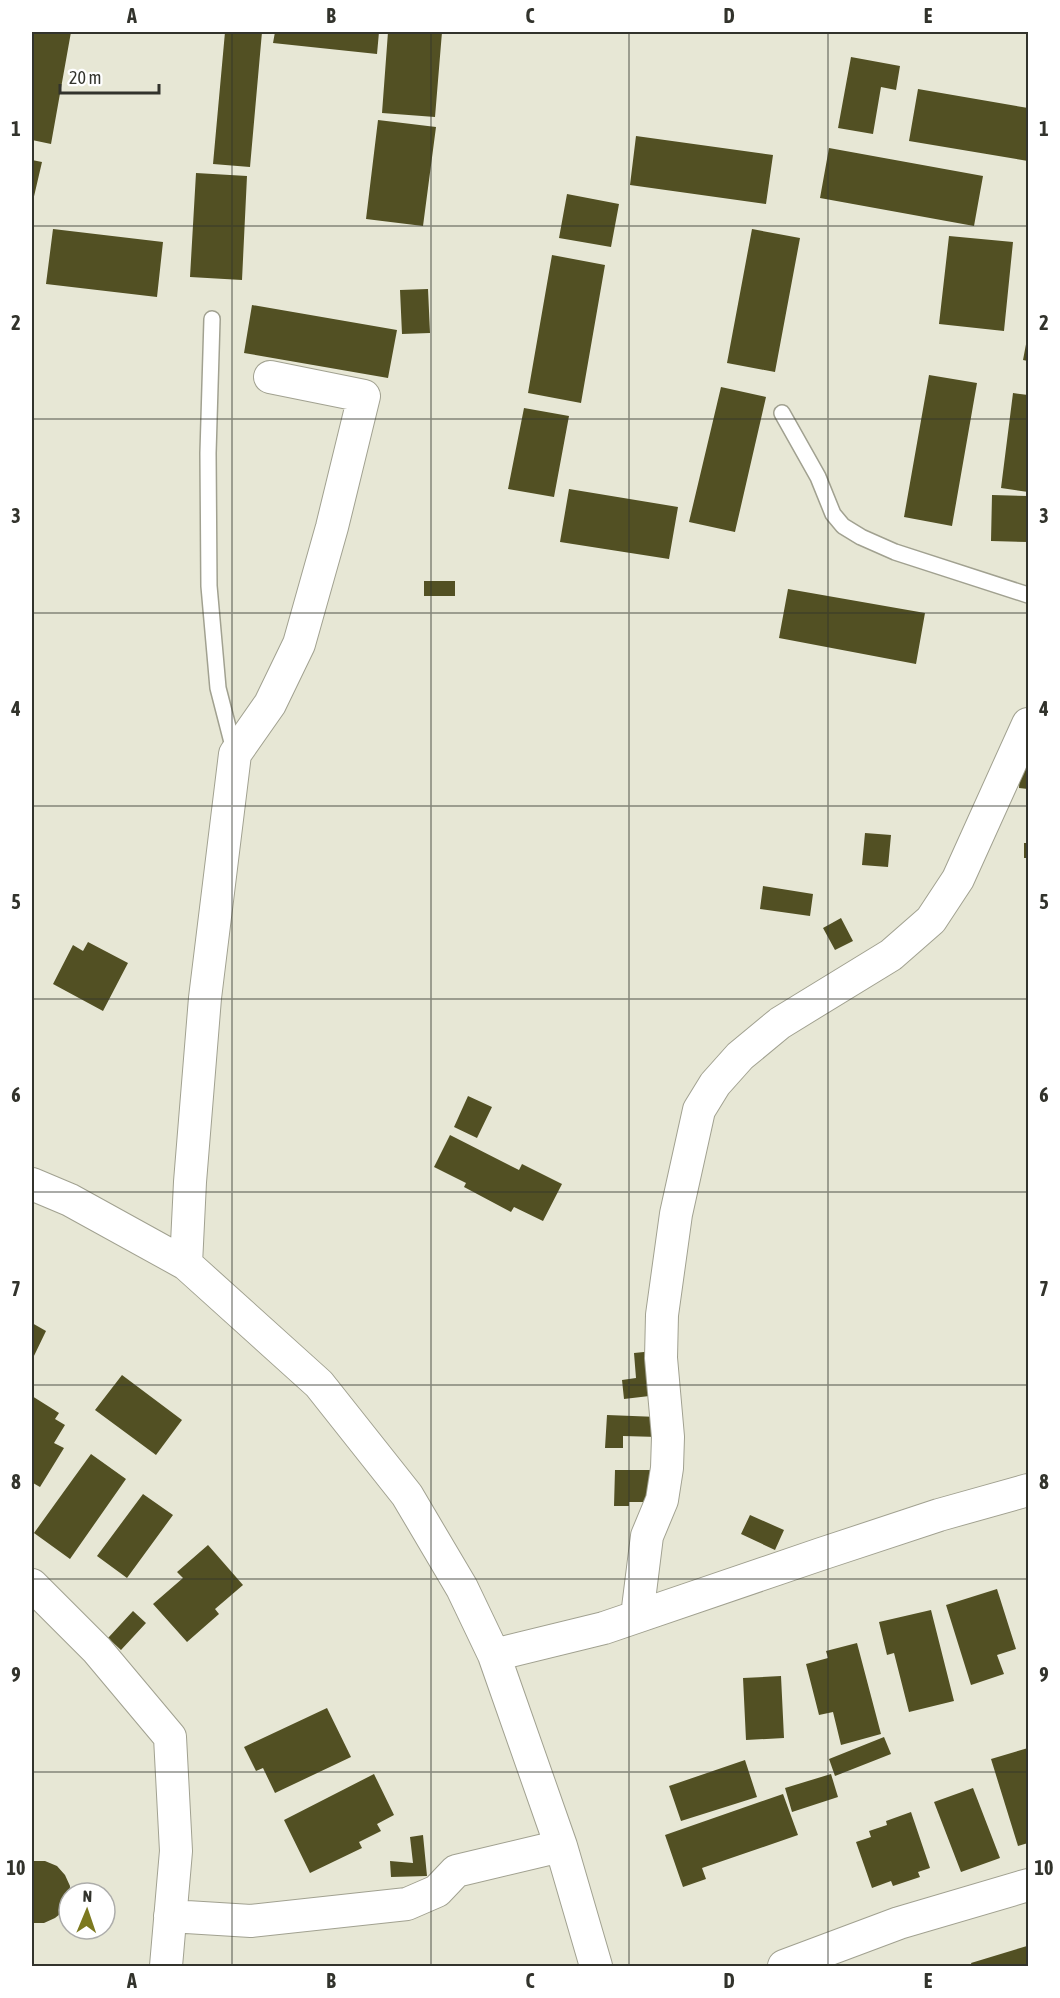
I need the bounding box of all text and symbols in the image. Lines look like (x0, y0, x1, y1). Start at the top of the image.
text: A (126, 4, 137, 27)
text: B (326, 4, 336, 27)
text: C (526, 4, 535, 27)
text: D (723, 4, 735, 27)
text: E (924, 4, 933, 27)
scale bar (60, 57, 159, 95)
text: 20 m (69, 67, 101, 88)
text: 1 (11, 117, 21, 140)
text: 1 (1039, 117, 1049, 140)
text: 2 (11, 311, 21, 334)
text: 2 (1039, 311, 1049, 334)
text: 3 (11, 504, 21, 527)
text: 3 (1039, 504, 1049, 527)
text: 4 (10, 697, 21, 720)
text: 4 (1038, 697, 1049, 720)
text: 5 (11, 890, 21, 913)
text: 5 (1039, 890, 1049, 913)
text: 6 (11, 1083, 21, 1106)
text: 6 (1039, 1083, 1049, 1106)
text: 7 (11, 1277, 21, 1300)
text: 7 (1039, 1277, 1049, 1300)
text: 8 (11, 1470, 21, 1493)
text: 8 (1039, 1470, 1049, 1493)
text: 9 (11, 1663, 21, 1686)
text: 9 (1039, 1663, 1049, 1686)
text: 10 (7, 1856, 25, 1879)
text: 10 (1035, 1856, 1053, 1879)
north arrow (57, 1881, 117, 1941)
text: N (82, 1887, 93, 1905)
text: A (126, 1969, 137, 1992)
text: B (326, 1969, 336, 1992)
text: C (526, 1969, 535, 1992)
text: D (723, 1969, 735, 1992)
text: E (924, 1969, 933, 1992)

